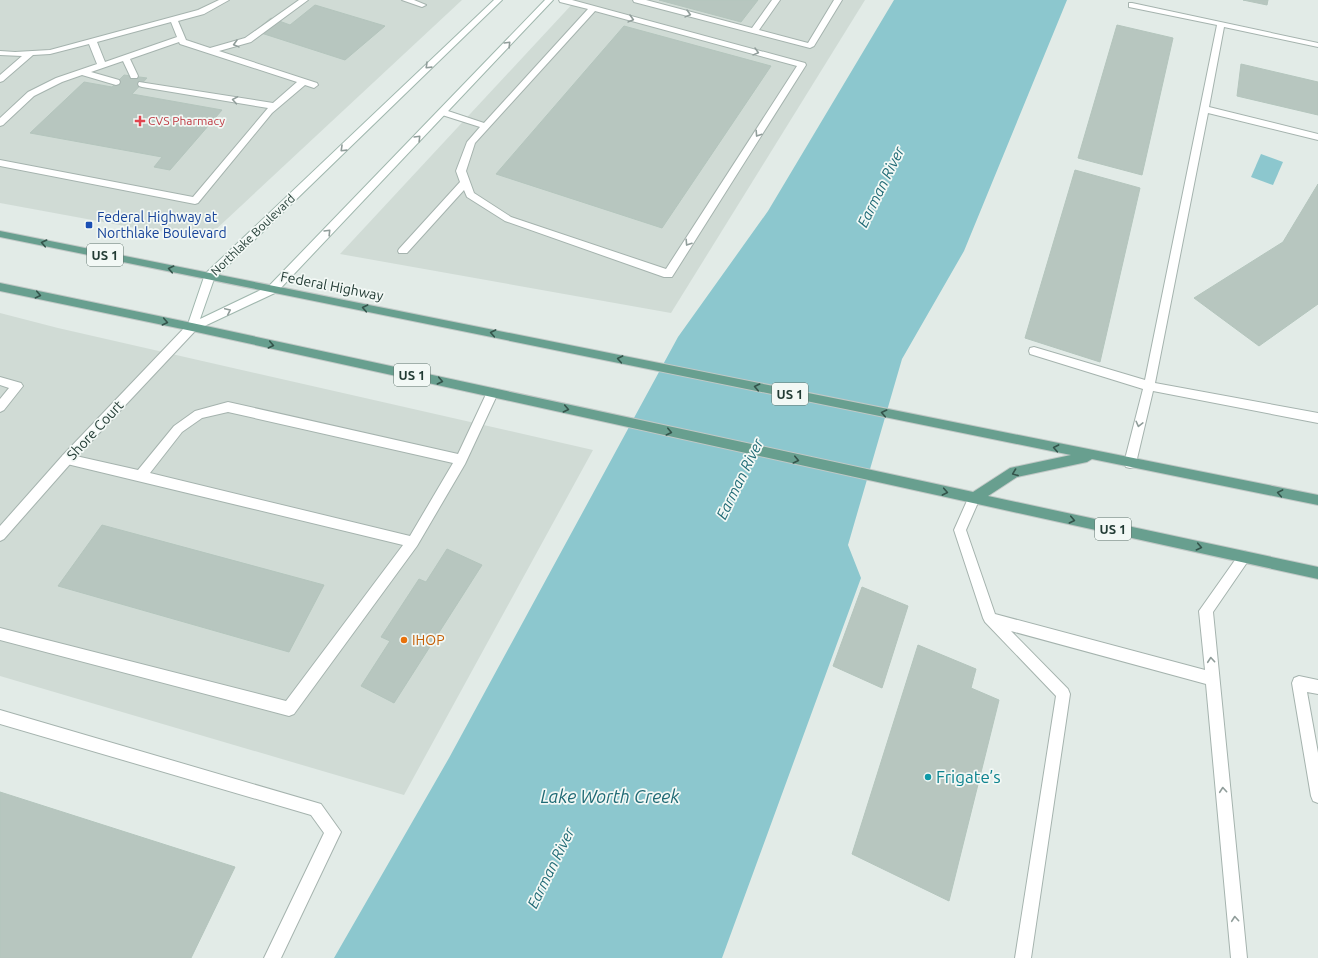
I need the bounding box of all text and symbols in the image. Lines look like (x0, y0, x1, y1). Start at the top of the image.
one-way arrow (685, 9, 691, 17)
one-way arrow (627, 14, 634, 22)
one-way arrow (233, 39, 240, 48)
one-way arrow (503, 41, 510, 48)
one-way arrow (752, 47, 759, 56)
one-way arrow (425, 62, 433, 69)
one-way arrow (232, 96, 238, 104)
place label: CVS Pharmacy (148, 114, 225, 127)
marker: CVS Pharmacy (135, 116, 145, 126)
one-way arrow (755, 130, 763, 137)
one-way arrow (413, 135, 421, 143)
water label: Earman River (854, 143, 908, 230)
one-way arrow (340, 144, 348, 151)
street label: Northlake Boulevard (208, 191, 297, 278)
place label: Federal Highway at Northlake Boulevard (97, 209, 227, 241)
marker: Federal Highway at Northlake Boulevard (84, 220, 94, 230)
one-way arrow (323, 229, 331, 237)
one-way arrow (41, 239, 47, 247)
one-way arrow (685, 239, 692, 246)
road number: US 1 (87, 244, 123, 266)
one-way arrow (168, 265, 174, 274)
street label: Federal Highway (279, 268, 385, 304)
one-way arrow (35, 291, 41, 299)
one-way arrow (362, 304, 368, 312)
one-way arrow (223, 308, 231, 316)
one-way arrow (162, 317, 169, 325)
one-way arrow (490, 330, 496, 338)
one-way arrow (268, 340, 275, 348)
one-way arrow (617, 356, 623, 364)
road number: US 1 (394, 364, 430, 386)
one-way arrow (436, 377, 443, 385)
road number: US 1 (772, 383, 808, 405)
one-way arrow (754, 384, 760, 392)
street label: Shore Court (63, 397, 127, 463)
one-way arrow (563, 405, 570, 413)
one-way arrow (881, 410, 887, 418)
one-way arrow (1136, 421, 1144, 427)
one-way arrow (666, 427, 673, 435)
water label: Earman River (713, 435, 767, 522)
one-way arrow (1053, 445, 1059, 453)
one-way arrow (793, 456, 800, 464)
one-way arrow (1012, 468, 1019, 476)
one-way arrow (942, 488, 948, 496)
one-way arrow (1277, 489, 1283, 497)
one-way arrow (1069, 515, 1076, 523)
road number: US 1 (1095, 518, 1131, 540)
one-way arrow (1196, 543, 1203, 551)
place label: IHOP (412, 632, 445, 648)
marker: IHOP (399, 635, 409, 645)
one-way arrow (1206, 657, 1215, 663)
place label: Frigate’s (936, 767, 1001, 786)
marker: Frigate’s (923, 772, 933, 782)
water label: Lake Worth Creek (540, 786, 680, 806)
one-way arrow (1218, 787, 1227, 793)
water label: Earman River (524, 824, 578, 911)
one-way arrow (1231, 916, 1240, 922)

